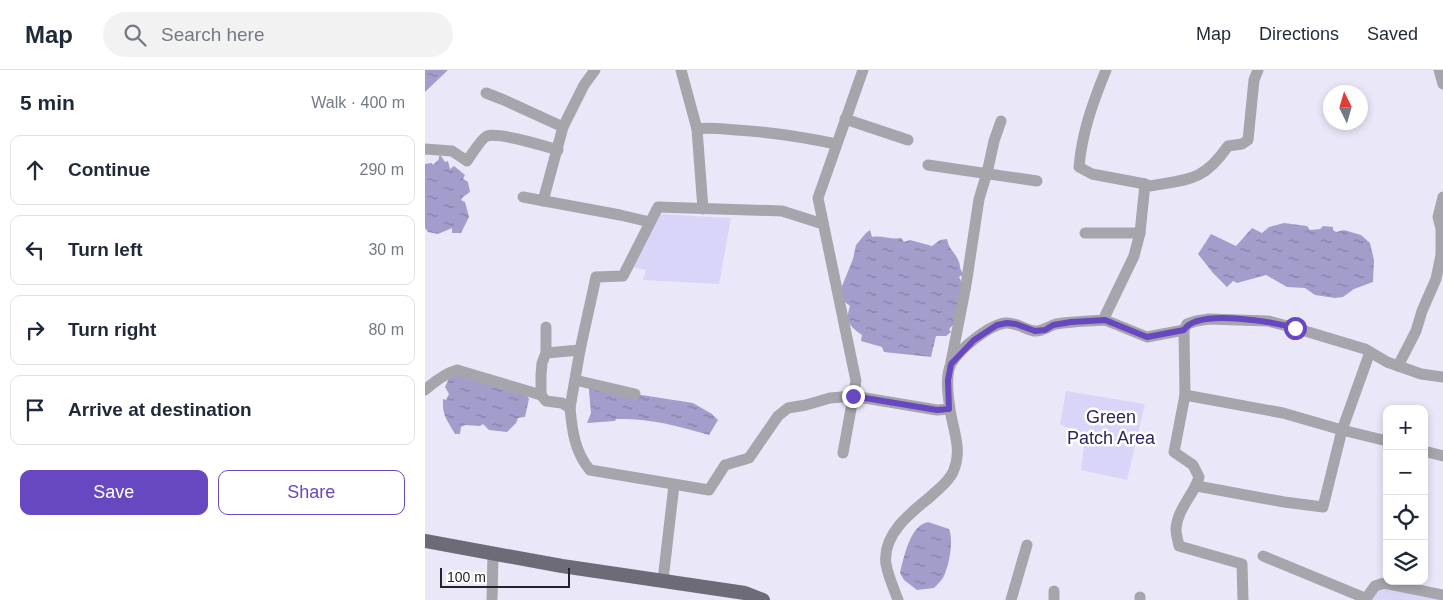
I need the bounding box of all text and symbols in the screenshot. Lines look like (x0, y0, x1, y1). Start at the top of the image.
search box (103, 12, 453, 57)
text: Map (25, 21, 73, 48)
icon: search (121, 21, 149, 49)
text: Search here (161, 24, 265, 45)
text: Map (1196, 24, 1231, 44)
text: Directions (1259, 24, 1339, 44)
text: Saved (1367, 24, 1418, 44)
north arrow (1323, 85, 1368, 130)
text: 5 min (20, 91, 75, 114)
text: Walk · 400 m (311, 94, 405, 111)
icon: ahead (21, 156, 49, 184)
text: Continue (68, 159, 150, 180)
text: 290 m (360, 161, 404, 178)
icon: left (21, 236, 49, 264)
text: Turn left (68, 239, 143, 260)
text: 30 m (368, 241, 404, 258)
icon: right (21, 316, 49, 344)
route start (1284, 317, 1307, 340)
text: Turn right (68, 319, 156, 340)
text: 80 m (368, 321, 404, 338)
route end (842, 385, 865, 408)
icon: arrive (21, 396, 49, 424)
text: Arrive at destination (68, 399, 252, 420)
map controls (1383, 405, 1428, 585)
button: + (1383, 405, 1428, 450)
park label: Green Patch Area (1067, 407, 1156, 448)
button: − (1383, 450, 1428, 495)
button: Save (20, 470, 208, 515)
button: Share (218, 470, 405, 515)
button: locate (1383, 495, 1428, 540)
button: layers (1383, 540, 1428, 585)
scale bar (440, 565, 570, 588)
text: 100 m (447, 569, 486, 585)

